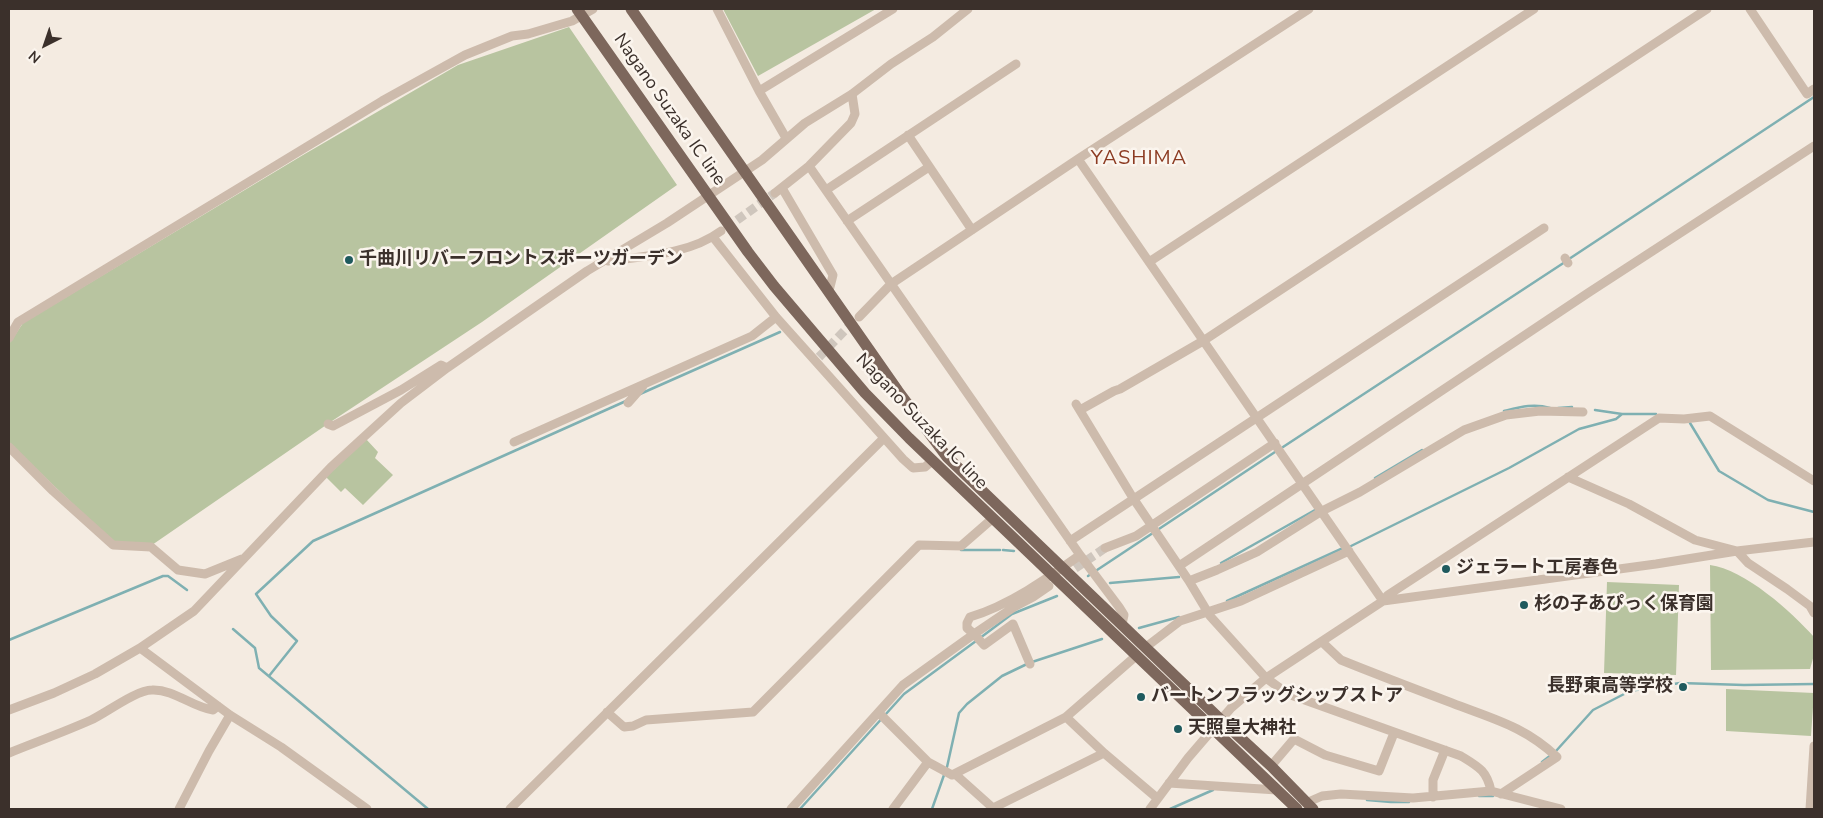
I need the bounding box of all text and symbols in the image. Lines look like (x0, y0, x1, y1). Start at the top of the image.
north arrow (20, 20, 70, 70)
street label: Nagano Suzaka IC line (608, 30, 730, 190)
text: N (25, 46, 45, 67)
district label: YASHIMA (1090, 147, 1188, 171)
place label: 千曲川リバーフロントスポーツガーデン (359, 249, 683, 271)
marker: 千曲川リバーフロントスポーツガーデン (343, 254, 355, 266)
street label: Nagano Suzaka IC line (851, 350, 991, 494)
place label: ジェラート工房春色 (1456, 558, 1618, 580)
marker: ジェラート工房春色 (1440, 563, 1452, 575)
place label: 杉の子あぴっく保育園 (1534, 594, 1714, 616)
marker: 杉の子あぴっく保育園 (1518, 599, 1530, 611)
place label: 長野東高等学校 (1547, 676, 1673, 698)
marker: 長野東高等学校 (1677, 681, 1689, 693)
place label: バートンフラッグシップストア (1151, 686, 1403, 708)
marker: バートンフラッグシップストア (1135, 691, 1147, 703)
place label: 天照皇大神社 (1188, 718, 1296, 740)
marker: 天照皇大神社 (1172, 723, 1184, 735)

